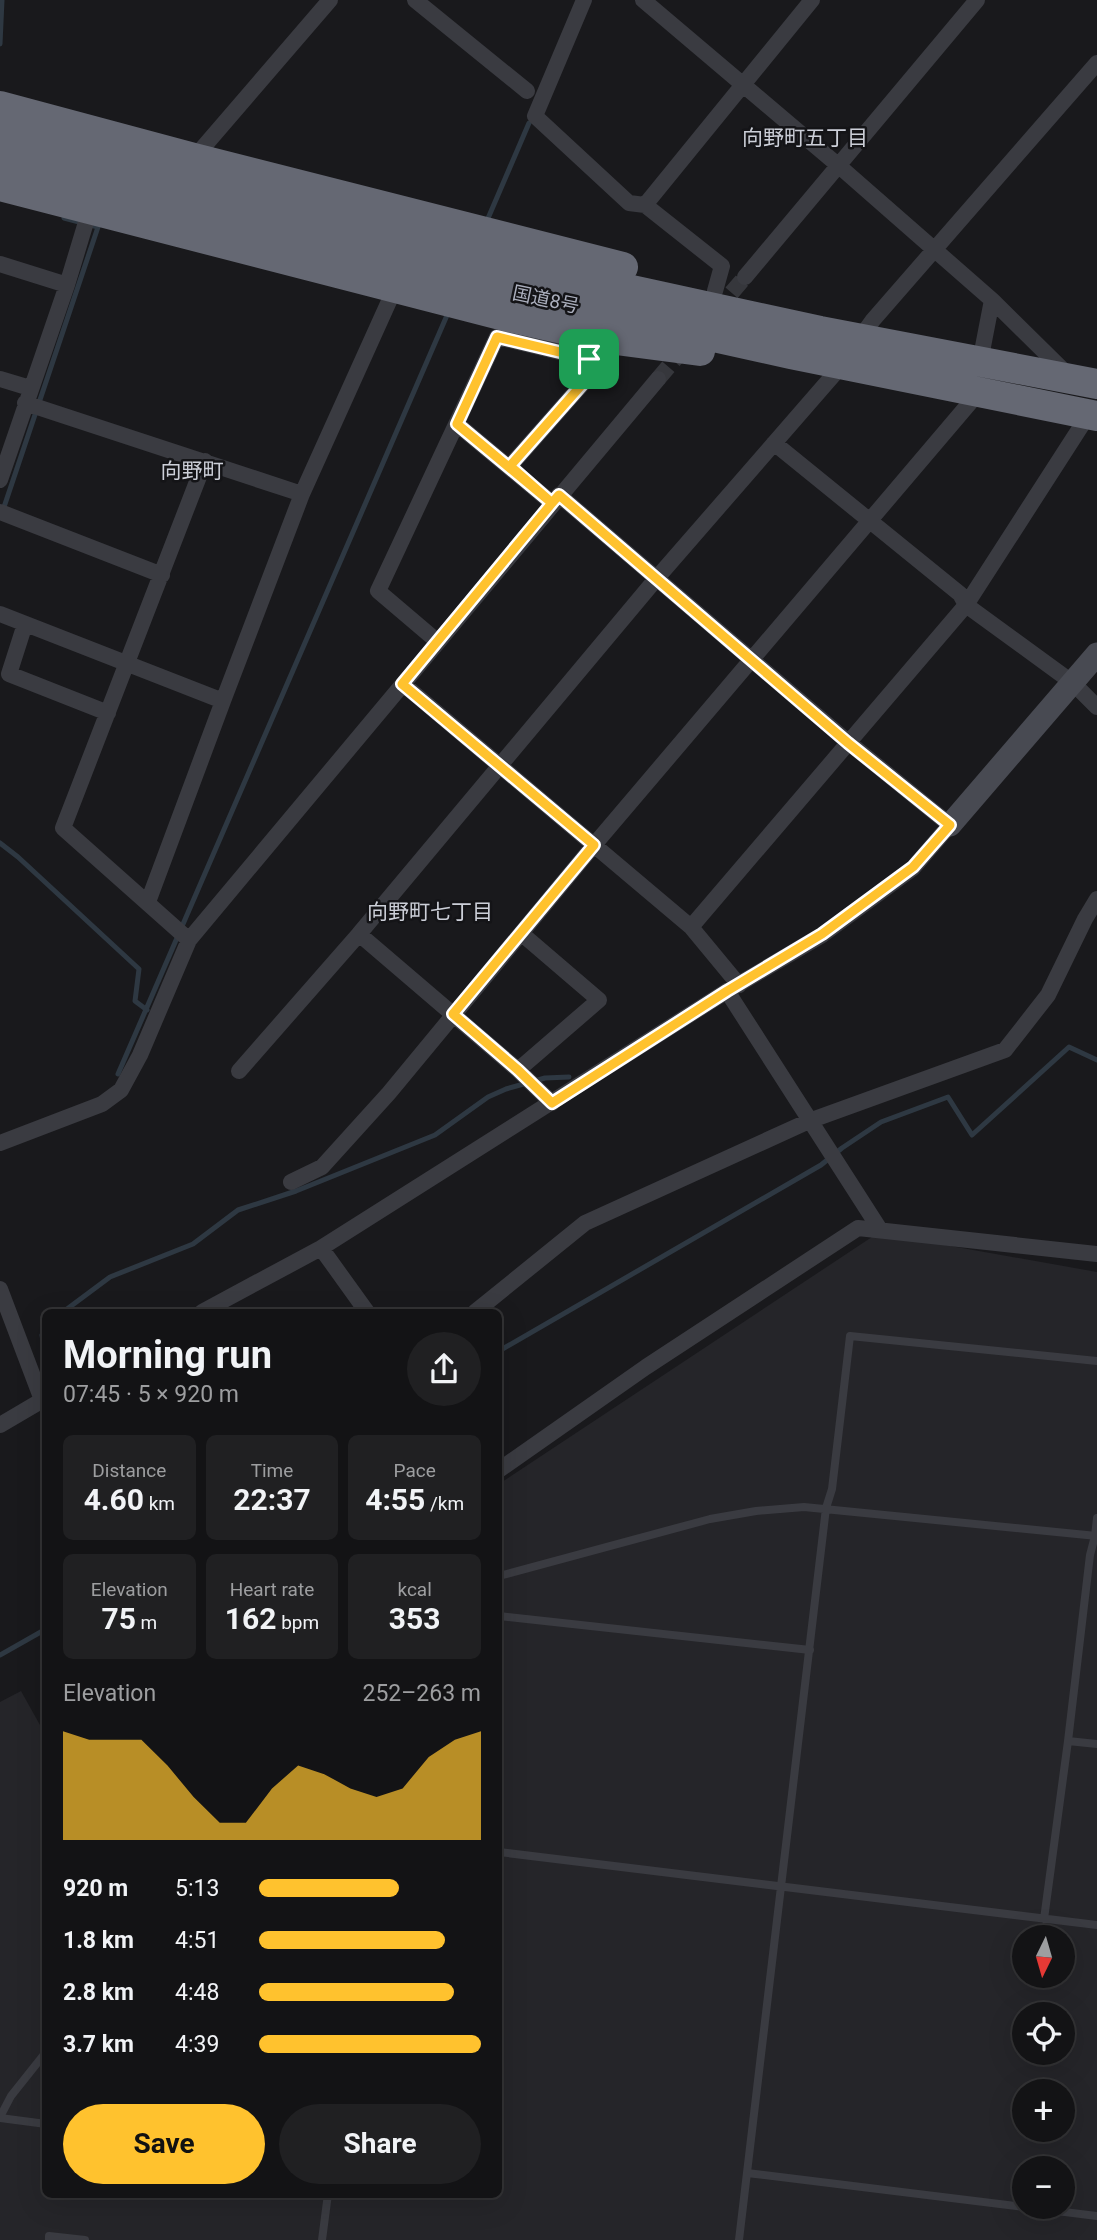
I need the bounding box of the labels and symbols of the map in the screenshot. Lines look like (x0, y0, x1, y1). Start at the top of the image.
district label: 向野町五丁目 (742, 126, 868, 150)
street label: 国道8号 (510, 281, 581, 318)
pin (559, 329, 619, 389)
district label: 向野町 (161, 459, 224, 483)
district label: 向野町七丁目 (367, 900, 493, 924)
north arrow (1012, 1925, 1074, 1988)

